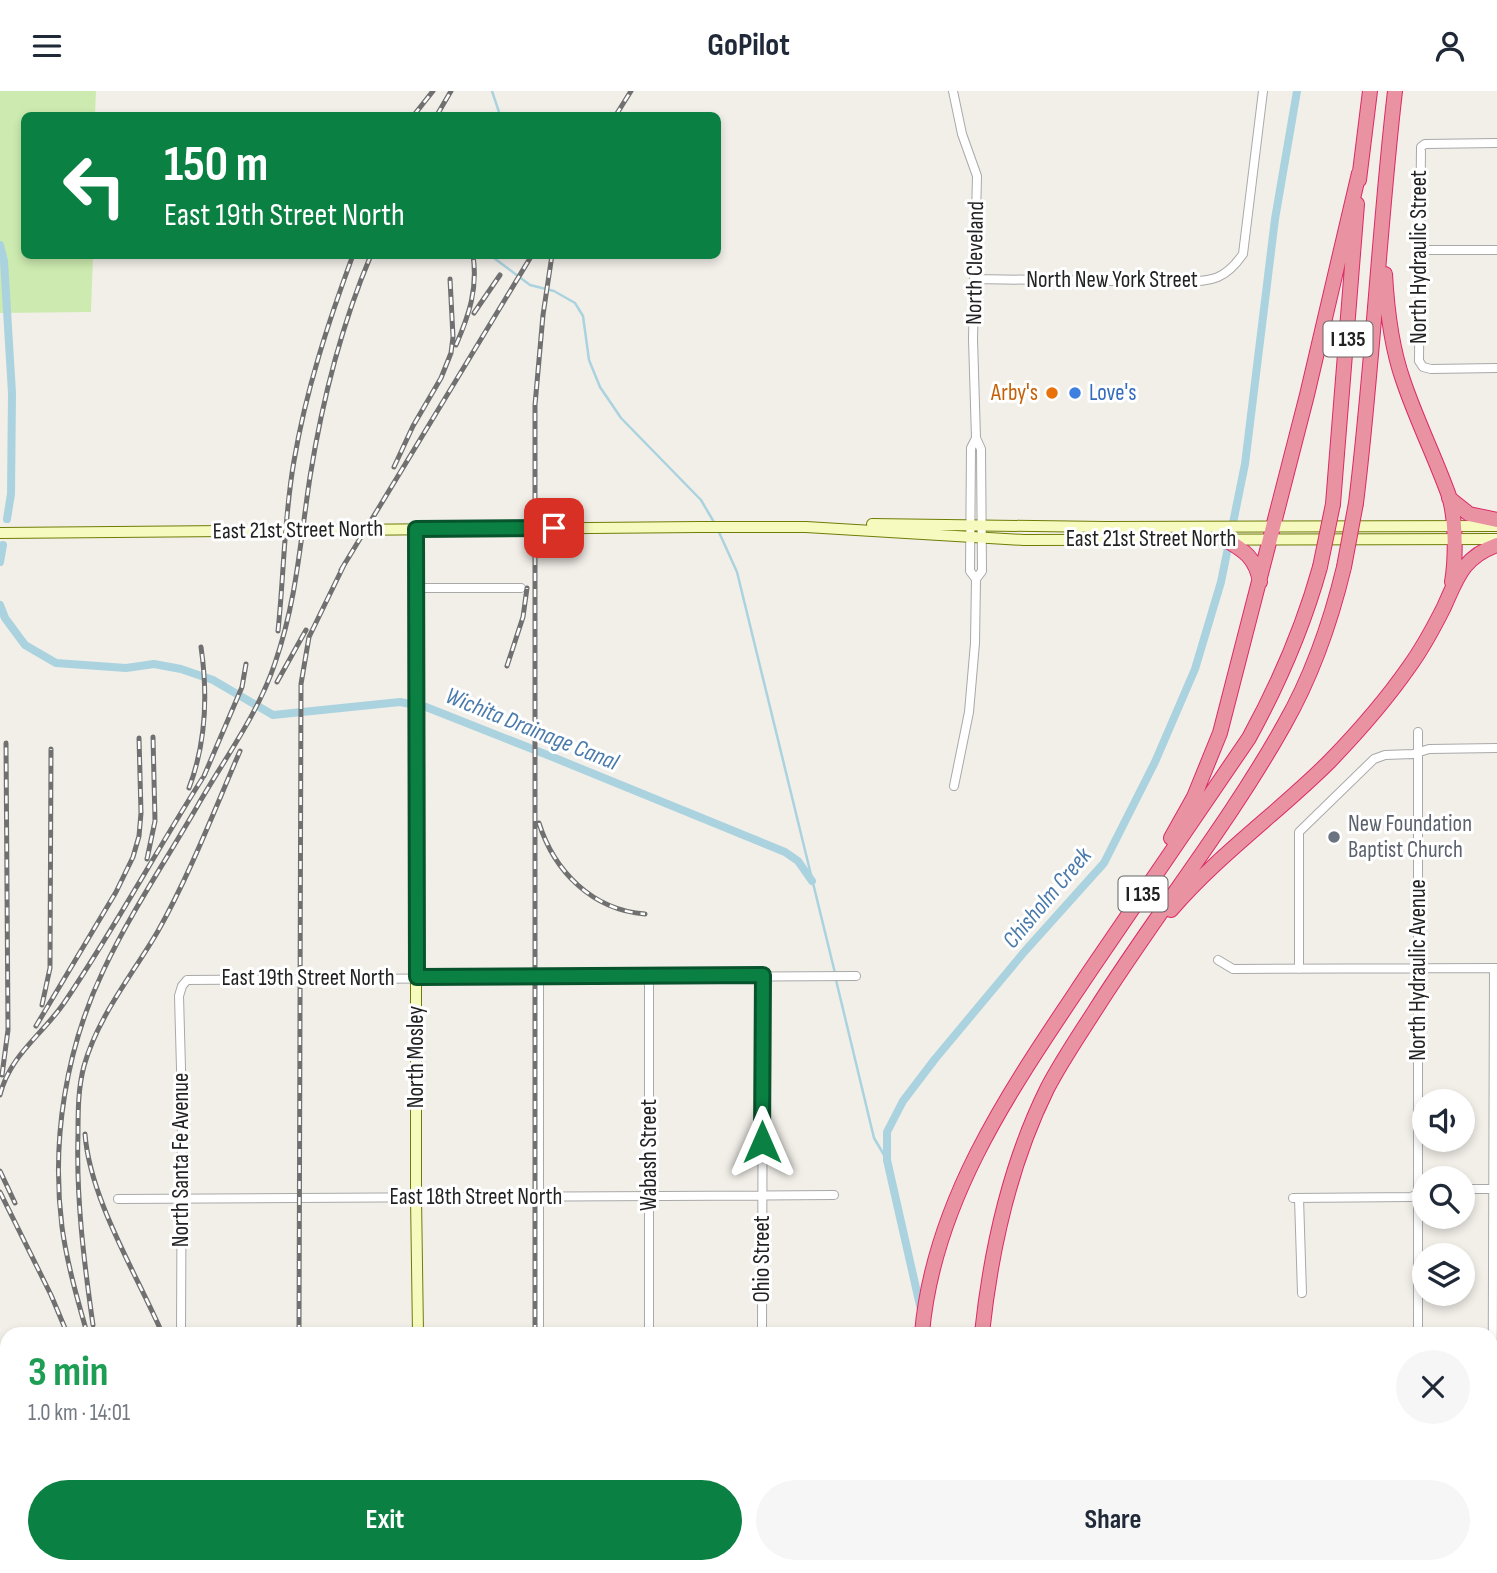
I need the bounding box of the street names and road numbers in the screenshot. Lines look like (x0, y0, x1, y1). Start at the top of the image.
street label: North Hydraulic Street (1405, 170, 1433, 344)
street label: North Cleveland (960, 201, 990, 325)
street label: North New York Street (1026, 266, 1198, 294)
road number: I 135 (1324, 321, 1372, 357)
street label: East 21st Street North (212, 515, 384, 545)
street label: East 21st Street North (1066, 525, 1236, 553)
road number: I 135 (1118, 877, 1168, 911)
street label: North Hydraulic Avenue (1404, 879, 1432, 1061)
street label: East 19th Street North (221, 964, 395, 992)
street label: North Mosley (402, 1006, 430, 1108)
street label: North Santa Fe Avenue (167, 1073, 195, 1247)
street label: Wabash Street (635, 1099, 663, 1211)
street label: East 18th Street North (390, 1183, 562, 1211)
street label: Ohio Street (748, 1215, 776, 1303)

